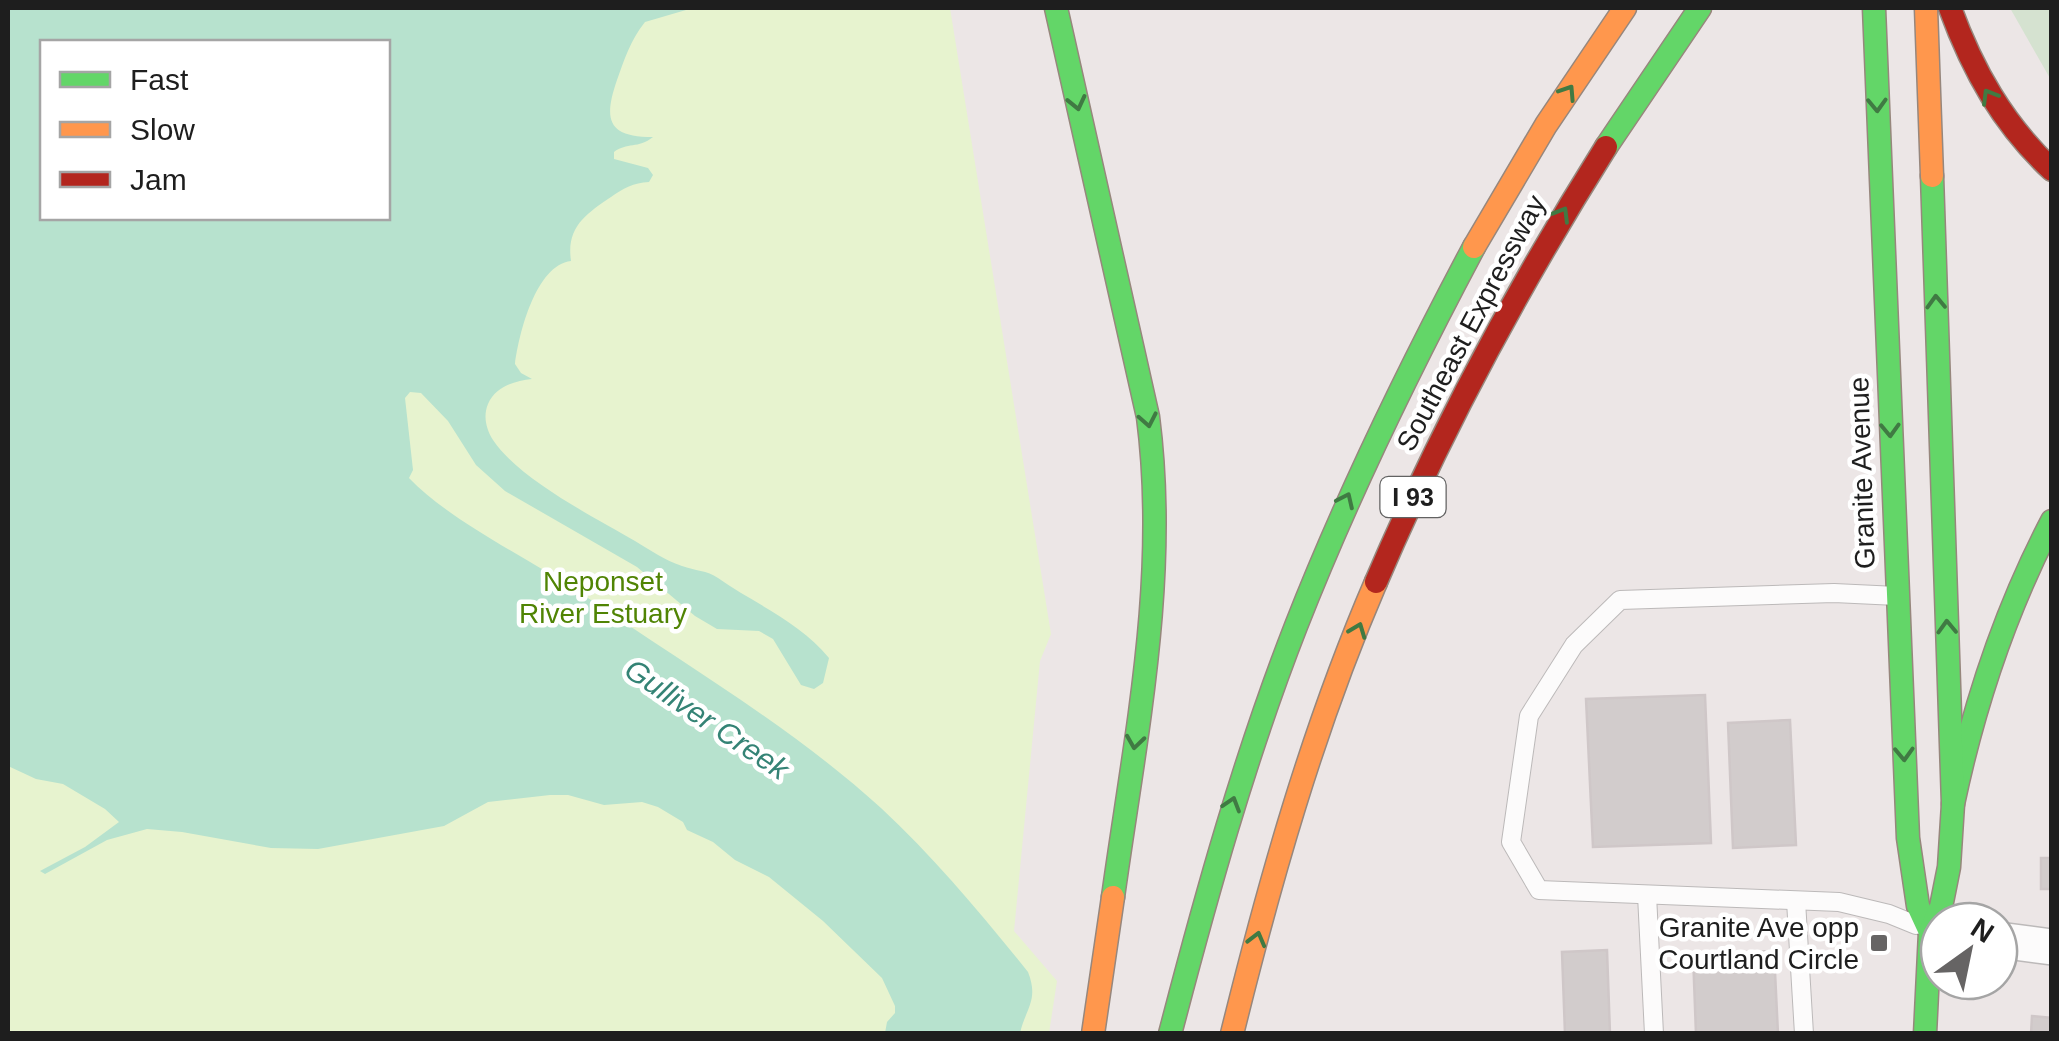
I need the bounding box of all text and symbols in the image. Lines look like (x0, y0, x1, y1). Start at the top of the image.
legend (40, 40, 390, 220)
text: Fast (130, 63, 189, 96)
one-way arrow (1555, 85, 1574, 103)
one-way arrow (1982, 89, 2001, 107)
one-way arrow (1065, 94, 1086, 111)
one-way arrow (1866, 97, 1887, 113)
text: Slow (130, 113, 195, 146)
text: Jam (130, 163, 187, 196)
street label: Southeast Expressway (1390, 190, 1552, 456)
one-way arrow (1550, 207, 1569, 225)
one-way arrow (1926, 294, 1947, 310)
street label: Granite Avenue (1843, 376, 1881, 570)
one-way arrow (1137, 412, 1158, 428)
one-way arrow (1879, 422, 1900, 438)
road number: I 93 (1380, 477, 1446, 517)
one-way arrow (1334, 492, 1354, 510)
park label: Neponset River Estuary (519, 566, 687, 629)
one-way arrow (1937, 619, 1958, 635)
one-way arrow (1346, 623, 1366, 640)
water label: Gulliver Creek (619, 652, 797, 787)
one-way arrow (1125, 734, 1146, 751)
one-way arrow (1893, 747, 1914, 763)
one-way arrow (1220, 797, 1241, 814)
north arrow (1919, 901, 2019, 1001)
place label: Granite Ave opp Courtland Circle (1658, 912, 1859, 975)
text: N (1965, 912, 1999, 949)
one-way arrow (1245, 931, 1266, 948)
marker: Granite Ave opp Courtland Circle (1868, 932, 1890, 954)

